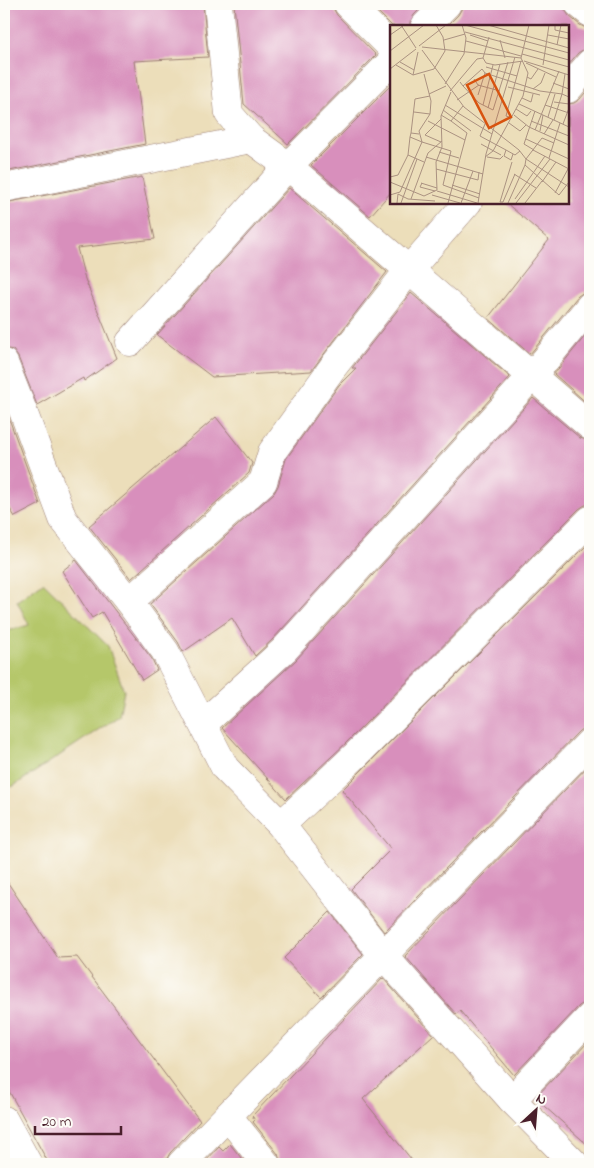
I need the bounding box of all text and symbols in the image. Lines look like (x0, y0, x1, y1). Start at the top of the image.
inset map (390, 25, 569, 204)
north arrow (512, 1086, 562, 1136)
text: N (532, 1088, 550, 1111)
scale bar (35, 1103, 121, 1135)
text: 20 m (42, 1111, 72, 1133)

